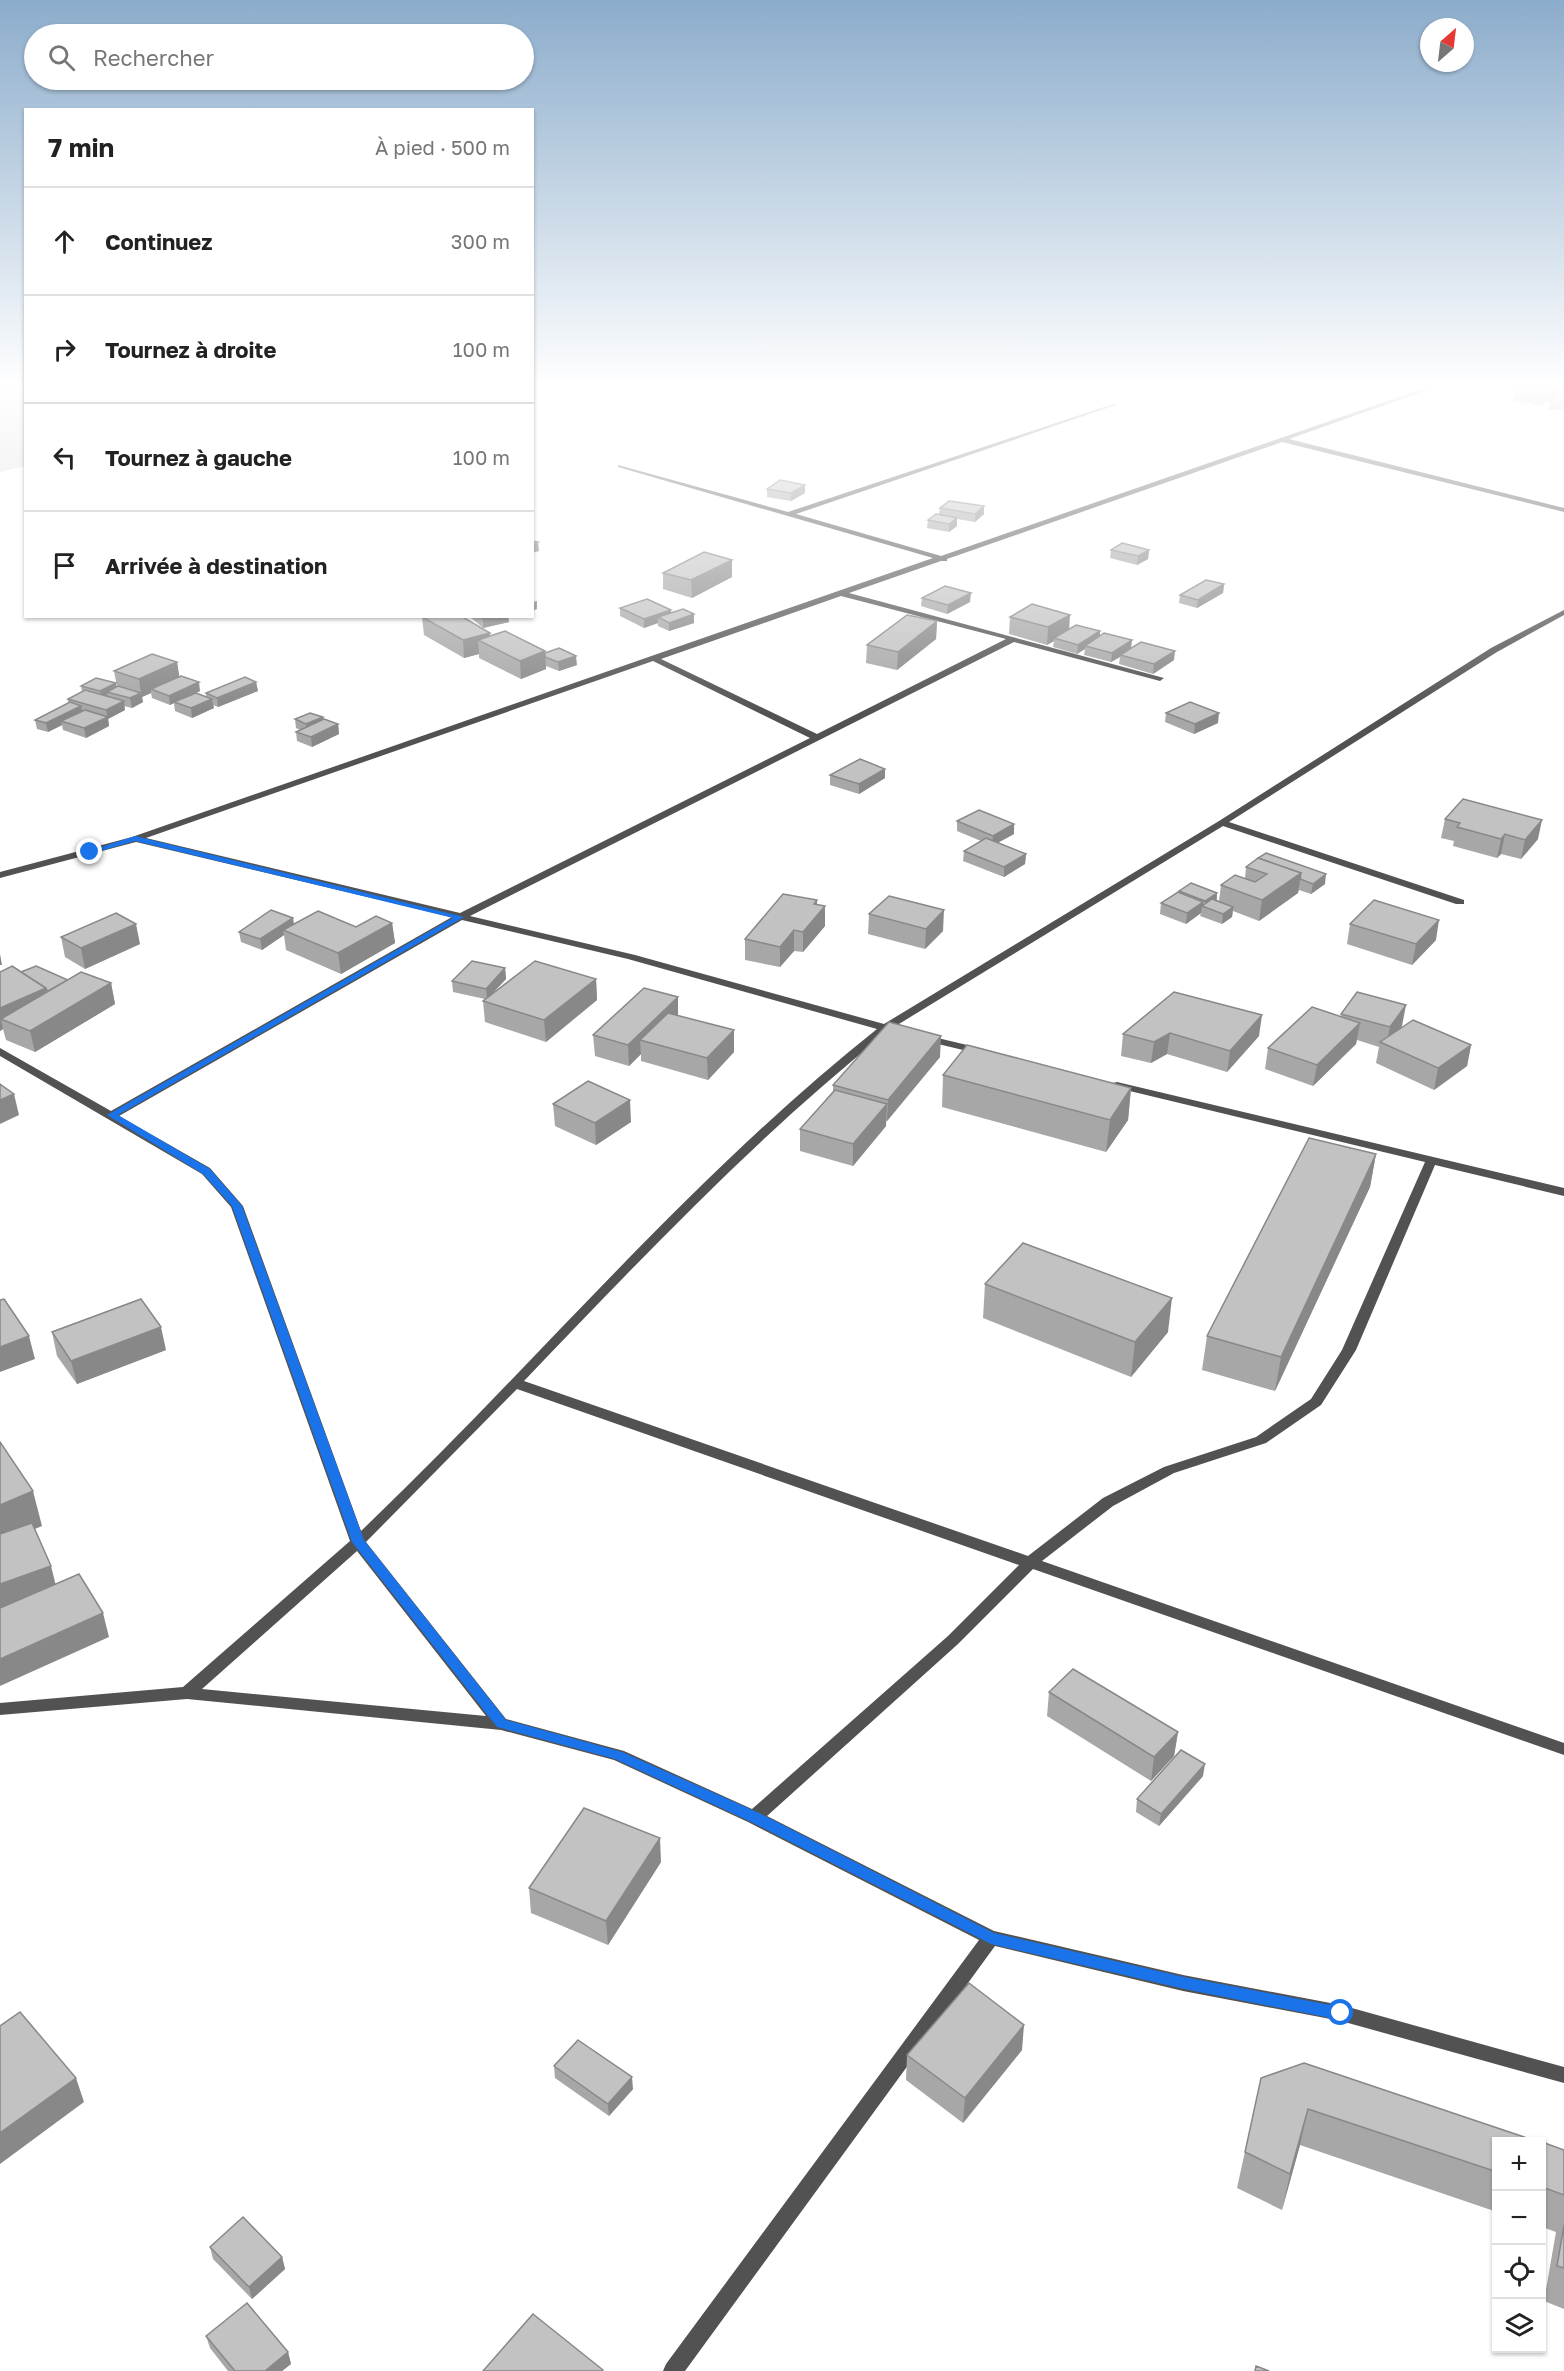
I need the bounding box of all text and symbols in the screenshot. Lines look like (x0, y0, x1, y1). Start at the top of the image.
north arrow (1420, 18, 1474, 72)
search box (24, 24, 534, 90)
icon: search (45, 41, 78, 74)
text: Rechercher (93, 44, 214, 71)
text: 7 min (48, 132, 114, 163)
text: À pied · 500 m (375, 135, 510, 159)
icon: ahead (48, 225, 81, 258)
text: Continuez (105, 228, 212, 255)
text: 300 m (451, 229, 510, 253)
icon: right (48, 333, 81, 366)
text: Tournez à droite (105, 336, 276, 363)
text: 100 m (453, 337, 510, 361)
icon: left (48, 441, 81, 474)
text: Tournez à gauche (105, 444, 292, 471)
text: 100 m (453, 445, 510, 469)
icon: arrive (48, 549, 81, 582)
text: Arrivée à destination (105, 552, 327, 579)
route end (76, 838, 102, 864)
route start (1327, 1999, 1353, 2025)
map controls (1492, 2137, 1546, 2353)
button: + (1492, 2137, 1546, 2191)
button: − (1492, 2191, 1546, 2245)
button: locate (1492, 2245, 1546, 2299)
button: layers (1492, 2299, 1546, 2353)

